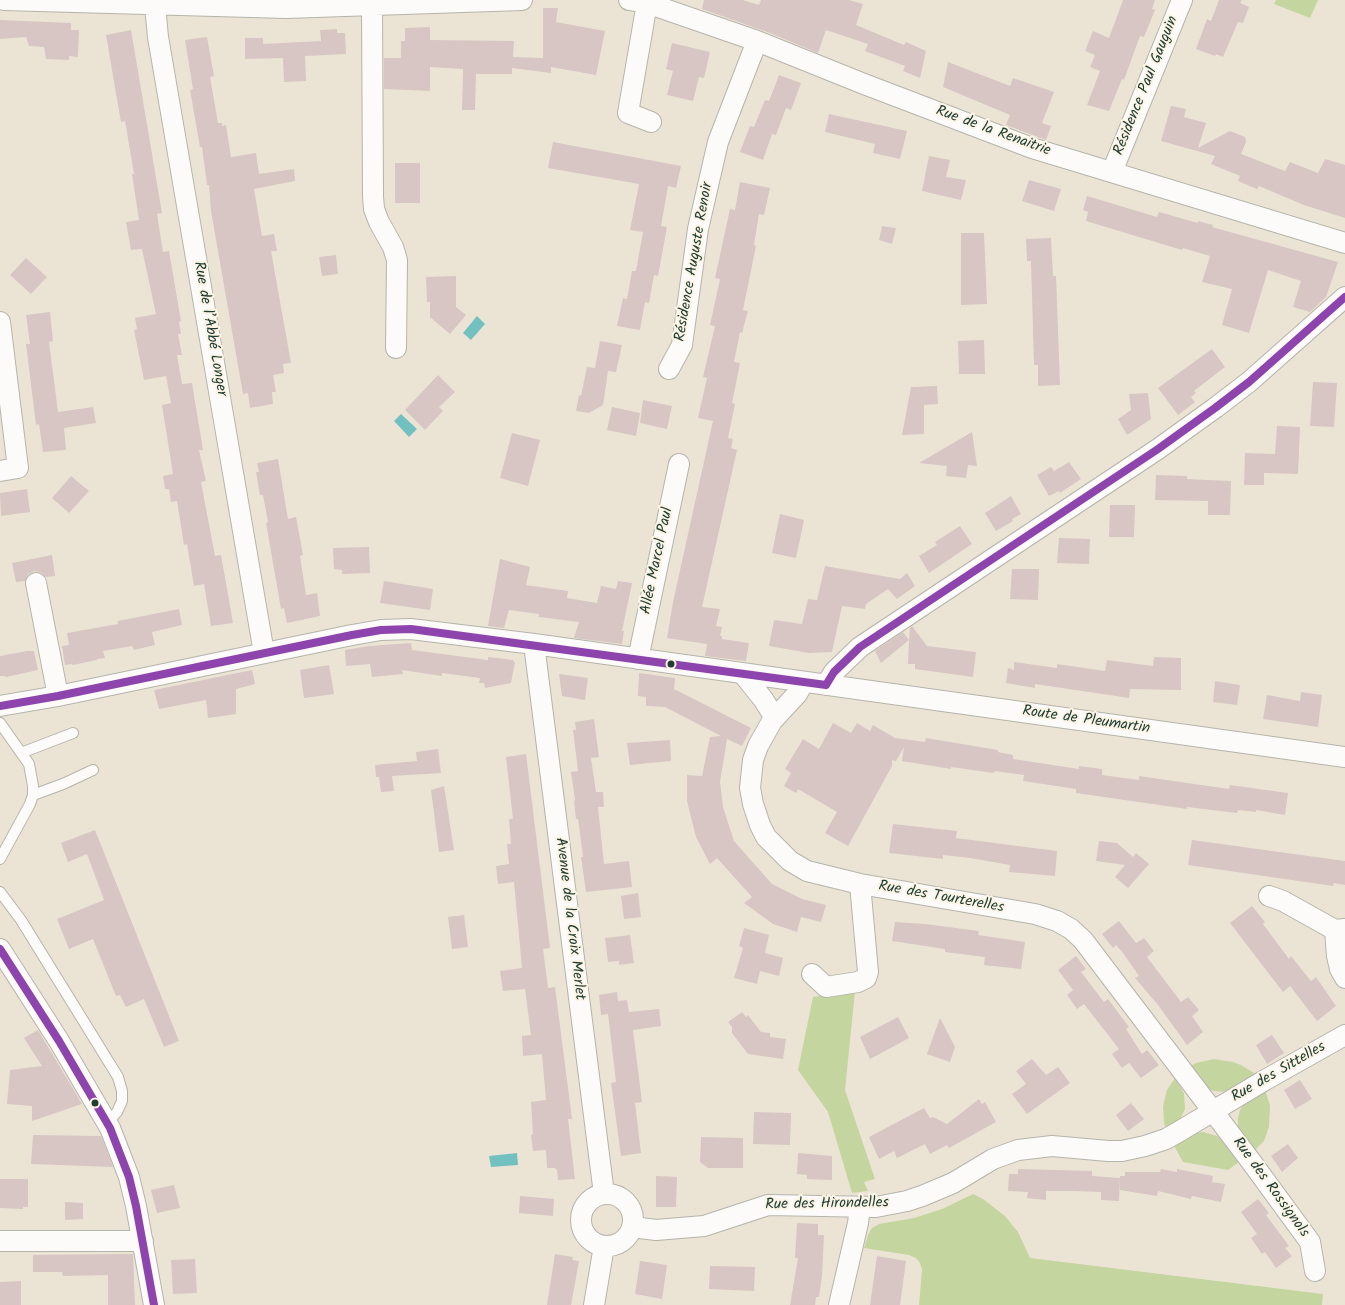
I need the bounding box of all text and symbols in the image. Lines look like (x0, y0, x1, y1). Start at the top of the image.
street label: Résidence Paul Gauguin (1111, 14, 1183, 158)
street label: Rue de la Renaitrie (933, 103, 1053, 161)
street label: Résidence Auguste Renoir (672, 181, 718, 343)
street label: Rue de l’Abbé Longer (188, 260, 230, 398)
street label: Allée Marcel Paul (638, 506, 678, 616)
unlabelled marker (666, 659, 676, 669)
street label: Route de Pleumartin (1021, 703, 1151, 739)
street label: Avenue de la Croix Merlet (550, 837, 588, 1001)
street label: Rue des Tourterelles (877, 878, 1005, 918)
street label: Rue des Sittelles (1229, 1039, 1329, 1107)
unlabelled marker (90, 1098, 100, 1108)
street label: Rue des Rossignols (1228, 1134, 1312, 1242)
street label: Rue des Hirondelles (765, 1195, 889, 1215)

